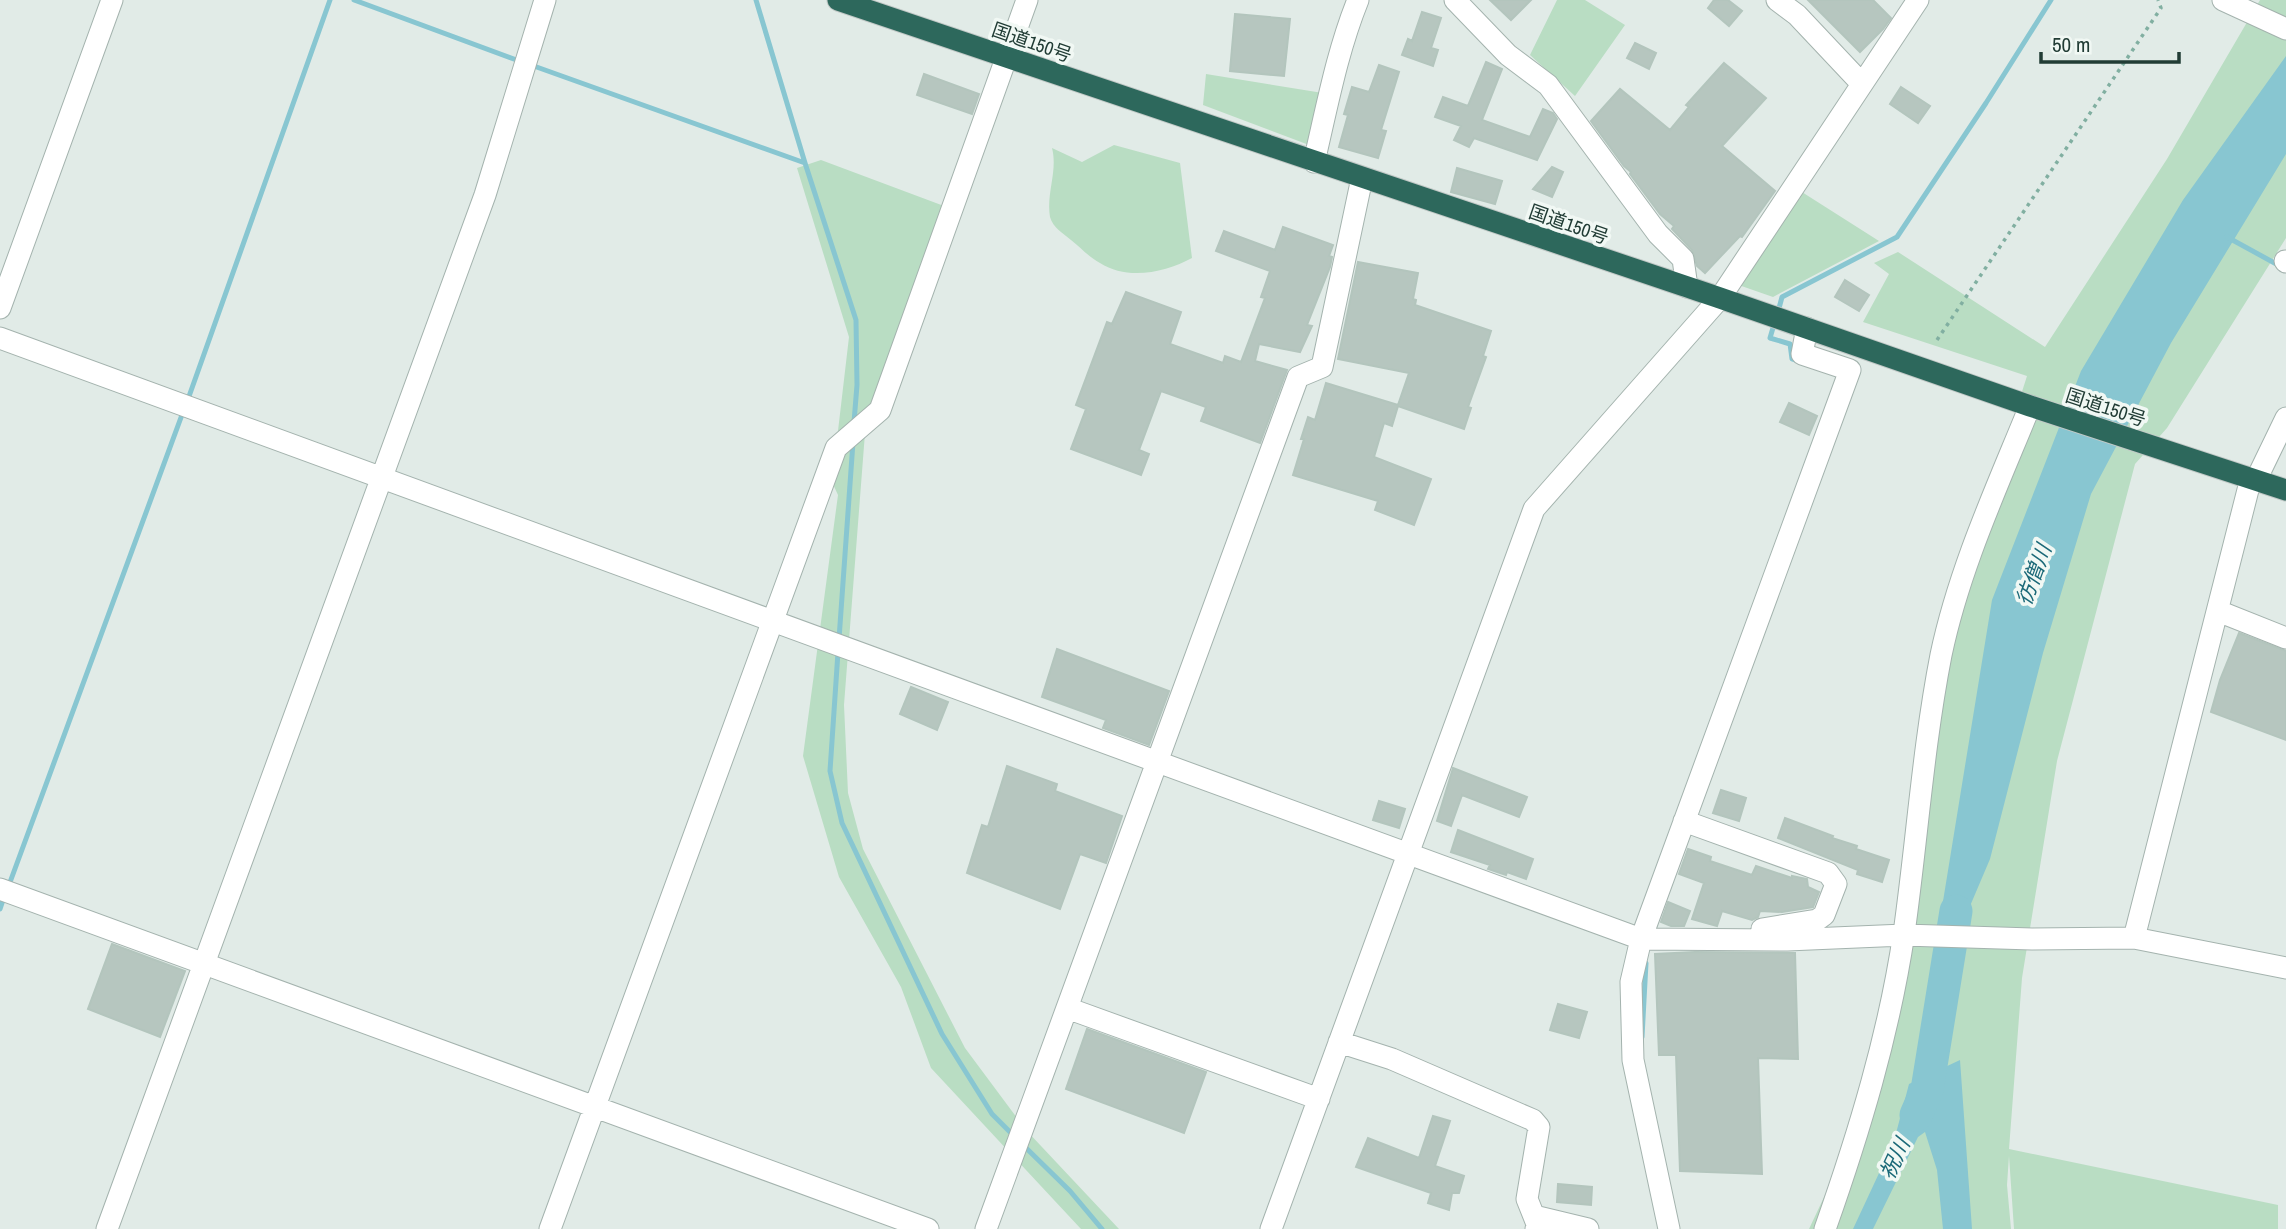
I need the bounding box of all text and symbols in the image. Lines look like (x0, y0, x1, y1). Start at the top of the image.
street label: 国道150号 (989, 16, 1075, 68)
scale bar (2041, 21, 2179, 65)
text: 50 m (2052, 30, 2090, 59)
street label: 国道150号 (1526, 198, 1612, 250)
street label: 国道150号 (2063, 382, 2149, 432)
water label: 彷僧川 (2009, 538, 2059, 609)
water label: 祝川 (1873, 1132, 1917, 1184)

